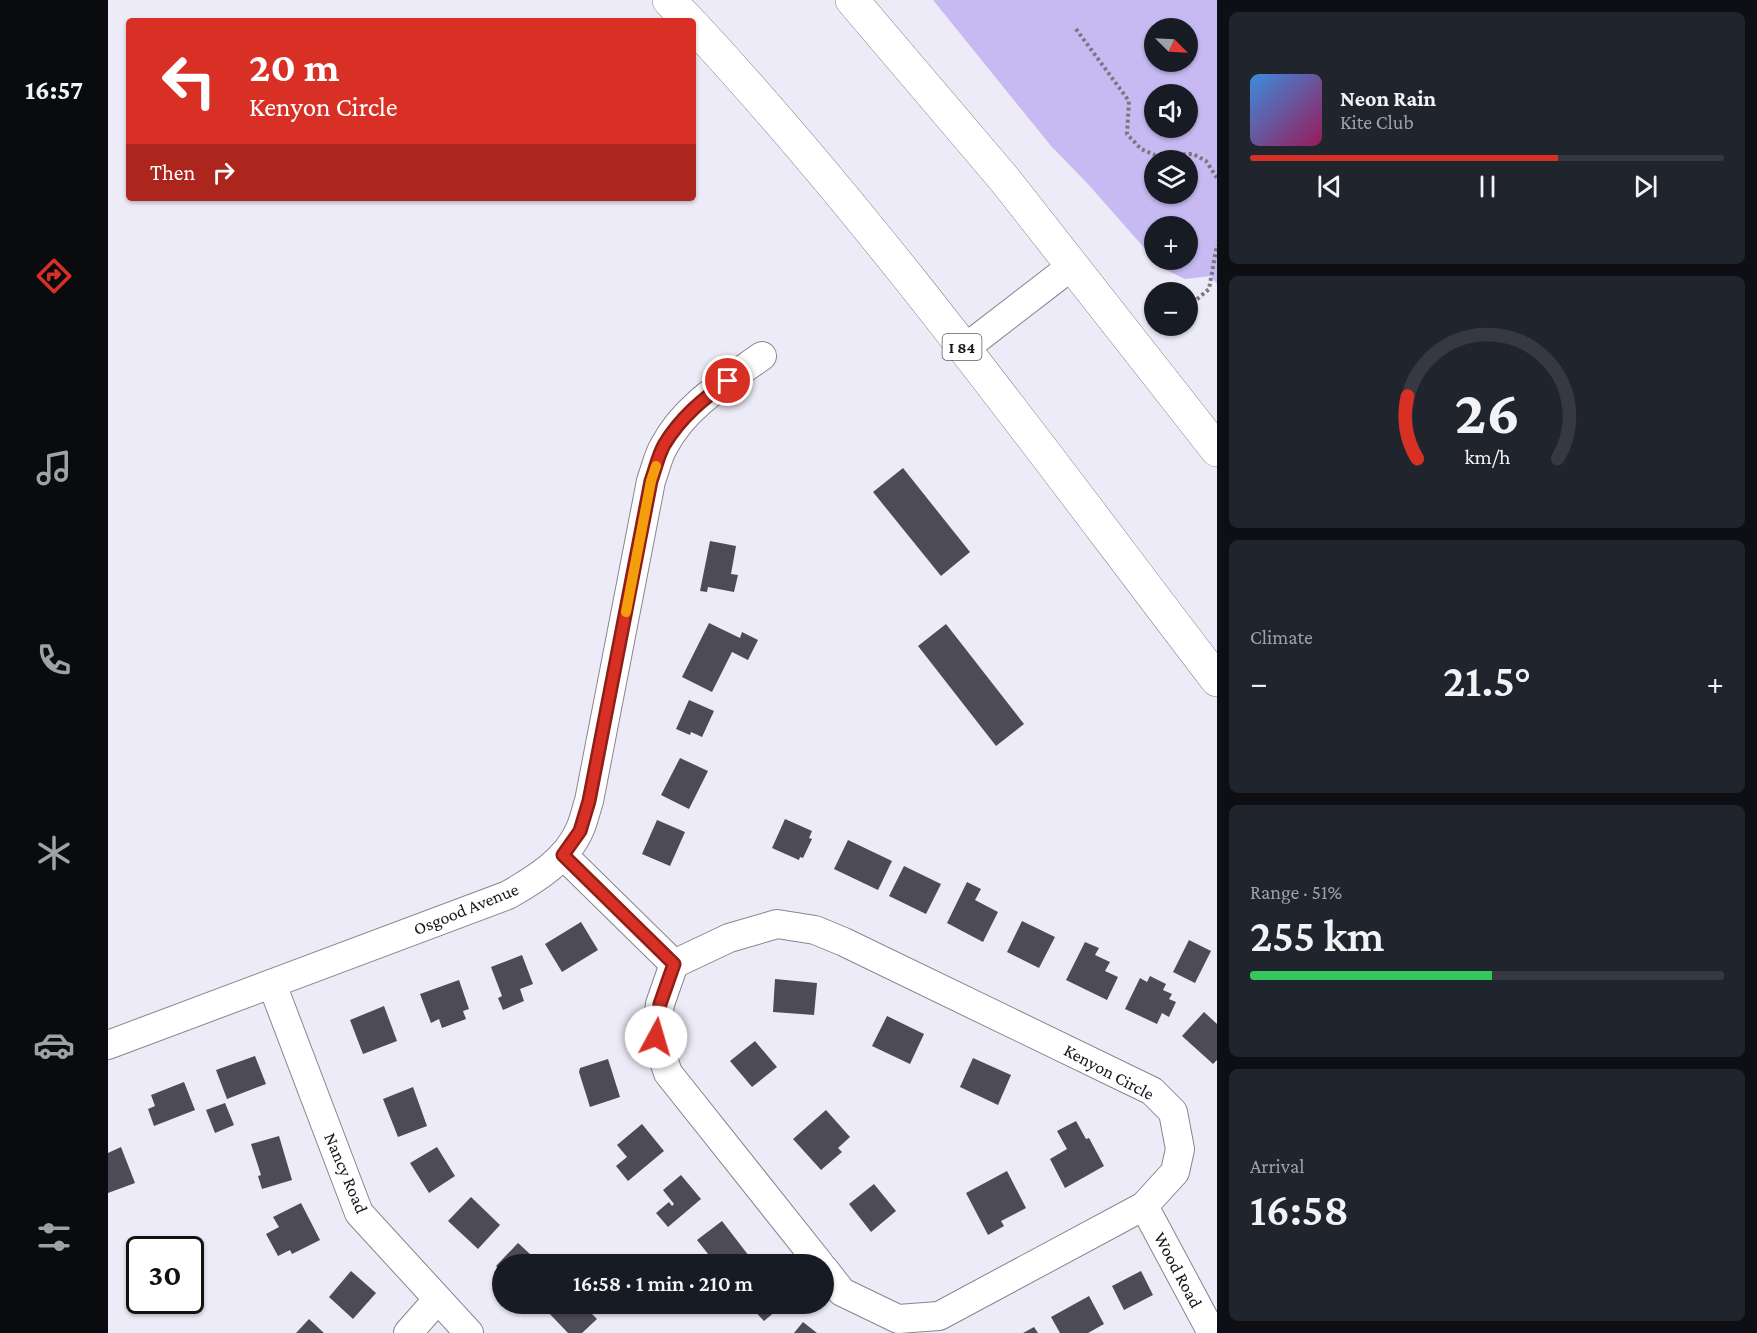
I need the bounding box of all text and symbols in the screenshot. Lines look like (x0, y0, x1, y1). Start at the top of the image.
north arrow (1144, 18, 1198, 72)
map controls (1144, 18, 1198, 336)
icon: left (150, 42, 228, 120)
text: 20 m (249, 43, 340, 90)
text: 16:57 (25, 75, 83, 105)
button: sound (1144, 84, 1198, 138)
text: Neon Rain (1340, 86, 1436, 111)
text: Kenyon Circle (249, 92, 398, 122)
text: Kite Club (1340, 111, 1414, 133)
button: layers (1144, 150, 1198, 204)
icon: right (207, 156, 240, 189)
text: Then (150, 160, 195, 185)
icon: previous (1313, 170, 1346, 203)
icon: pause (1471, 170, 1504, 203)
icon: next (1629, 170, 1662, 203)
button: + (1144, 216, 1198, 270)
icon: directions (33, 255, 75, 297)
button: − (1144, 282, 1198, 336)
road number: I 84 (942, 334, 982, 360)
pin (702, 355, 753, 406)
icon: arrive (711, 364, 744, 397)
text: 26 (1454, 377, 1520, 446)
text: km/h (1464, 446, 1511, 470)
icon: music (33, 447, 75, 489)
text: Climate (1250, 626, 1313, 648)
icon: phone (33, 639, 75, 681)
text: 21.5° (1443, 656, 1531, 706)
text: − (1250, 664, 1267, 701)
text: + (1707, 664, 1724, 701)
icon: climate (33, 832, 75, 874)
street label: Osgood Avenue (411, 879, 521, 939)
text: Range · 51% (1250, 881, 1342, 903)
text: 255 km (1250, 911, 1384, 961)
position arrow (624, 1005, 688, 1069)
icon: car (33, 1024, 75, 1066)
street label: Kenyon Circle (1061, 1040, 1158, 1104)
street label: Nancy Road (320, 1130, 372, 1217)
text: Arrival (1250, 1155, 1304, 1177)
text: 16:58 (1250, 1185, 1349, 1235)
icon: filters (33, 1216, 75, 1258)
street label: Wood Road (1150, 1229, 1207, 1312)
speed limit sign: 30 (126, 1236, 204, 1314)
text: 16:58 · 1 min · 210 m (573, 1271, 753, 1296)

